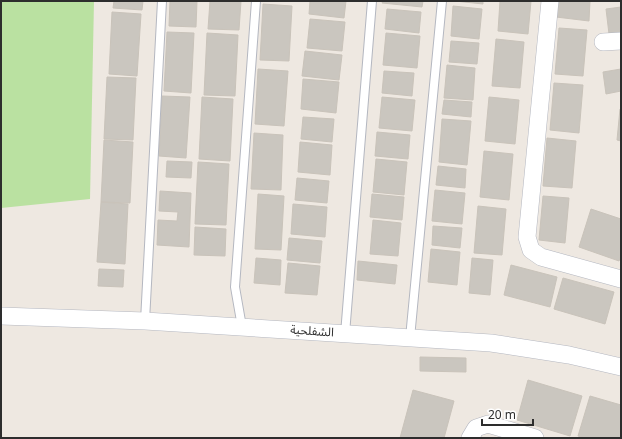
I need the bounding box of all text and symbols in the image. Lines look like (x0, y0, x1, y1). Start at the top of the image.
street label: الشفلحية (290, 320, 335, 341)
scale bar (482, 401, 533, 427)
text: 20 m (488, 406, 516, 423)

